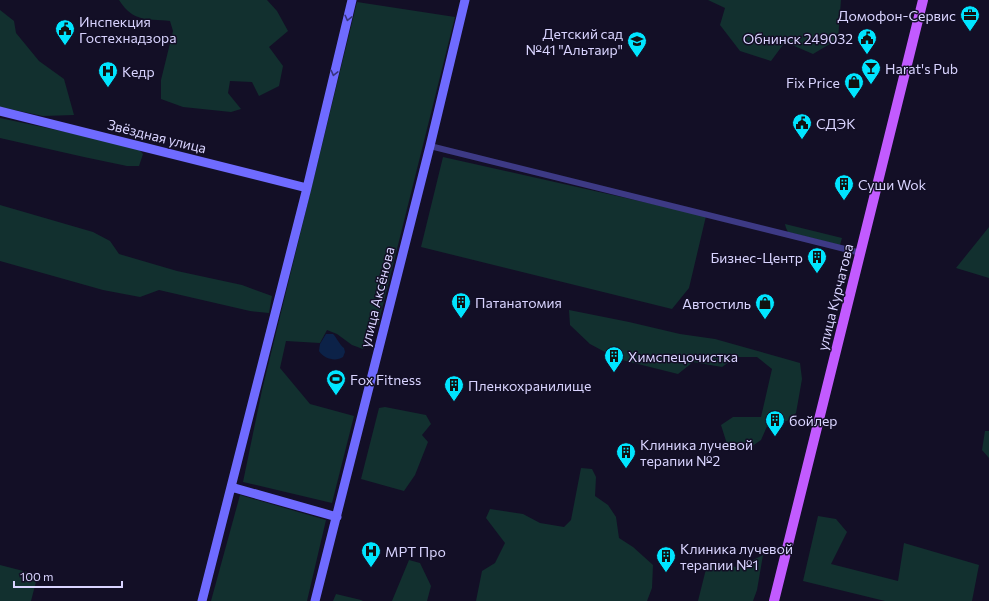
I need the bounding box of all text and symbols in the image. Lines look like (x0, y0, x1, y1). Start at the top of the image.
office icon: Домофон-Сервис (959, 4, 981, 32)
place label: Домофон-Сервис (838, 7, 956, 24)
place label: Инспекция Гостехнадзора (79, 13, 176, 46)
one-way arrow (344, 14, 352, 21)
public building icon: Инспекция Гостехнадзора (54, 18, 76, 46)
place label: Детский сад №41 "Альтаир" (525, 25, 623, 58)
public building icon: Обнинск 249032 (856, 27, 878, 55)
school or university icon: Детский сад №41 "Альтаир" (626, 30, 648, 58)
place label: Обнинск 249032 (743, 30, 853, 47)
bar icon: Harat's Pub (860, 57, 882, 85)
hospital icon: Кедр (97, 60, 119, 88)
place label: Harat's Pub (885, 60, 958, 77)
place label: Кедр (122, 63, 155, 80)
one-way arrow (331, 70, 339, 76)
shop icon: Fix Price (843, 71, 865, 99)
place label: Fix Price (786, 74, 840, 91)
public building icon: СДЭК (791, 112, 813, 140)
street label: Звёздная улица (106, 115, 208, 157)
place label: СДЭК (816, 115, 856, 132)
building icon: Суши Wok (833, 173, 855, 201)
place label: Суши Wok (858, 176, 927, 193)
street label: улица Курчатова (813, 242, 857, 352)
street label: улица Аксёнова (356, 245, 398, 349)
building icon: Бизнес-Центр (806, 246, 828, 274)
place label: Бизнес-Центр (710, 249, 803, 266)
building icon: Патанатомия (450, 291, 472, 319)
shop icon: Автостиль (754, 292, 776, 320)
place label: Патанатомия (475, 294, 562, 311)
place label: Автостиль (682, 295, 751, 312)
building icon: Химспецочистка (603, 345, 625, 373)
place label: Химспецочистка (628, 348, 738, 365)
sports icon: Fox Fitness (325, 368, 347, 396)
place label: Fox Fitness (350, 371, 421, 388)
building icon: Пленкохранилище (443, 374, 465, 402)
place label: Пленкохранилище (468, 377, 591, 394)
building icon: бойлер (764, 409, 786, 437)
place label: бойлер (789, 412, 838, 429)
place label: Клиника лучевой терапии №2 (640, 436, 753, 469)
building icon: Клиника лучевой терапии №2 (615, 441, 637, 469)
hospital icon: МРТ Про (360, 540, 382, 568)
place label: Клиника лучевой терапии №1 (680, 540, 793, 573)
place label: МРТ Про (385, 543, 446, 560)
building icon: Клиника лучевой терапии №1 (655, 545, 677, 573)
scale bar (14, 563, 122, 589)
text: 100 m (20, 569, 54, 583)

